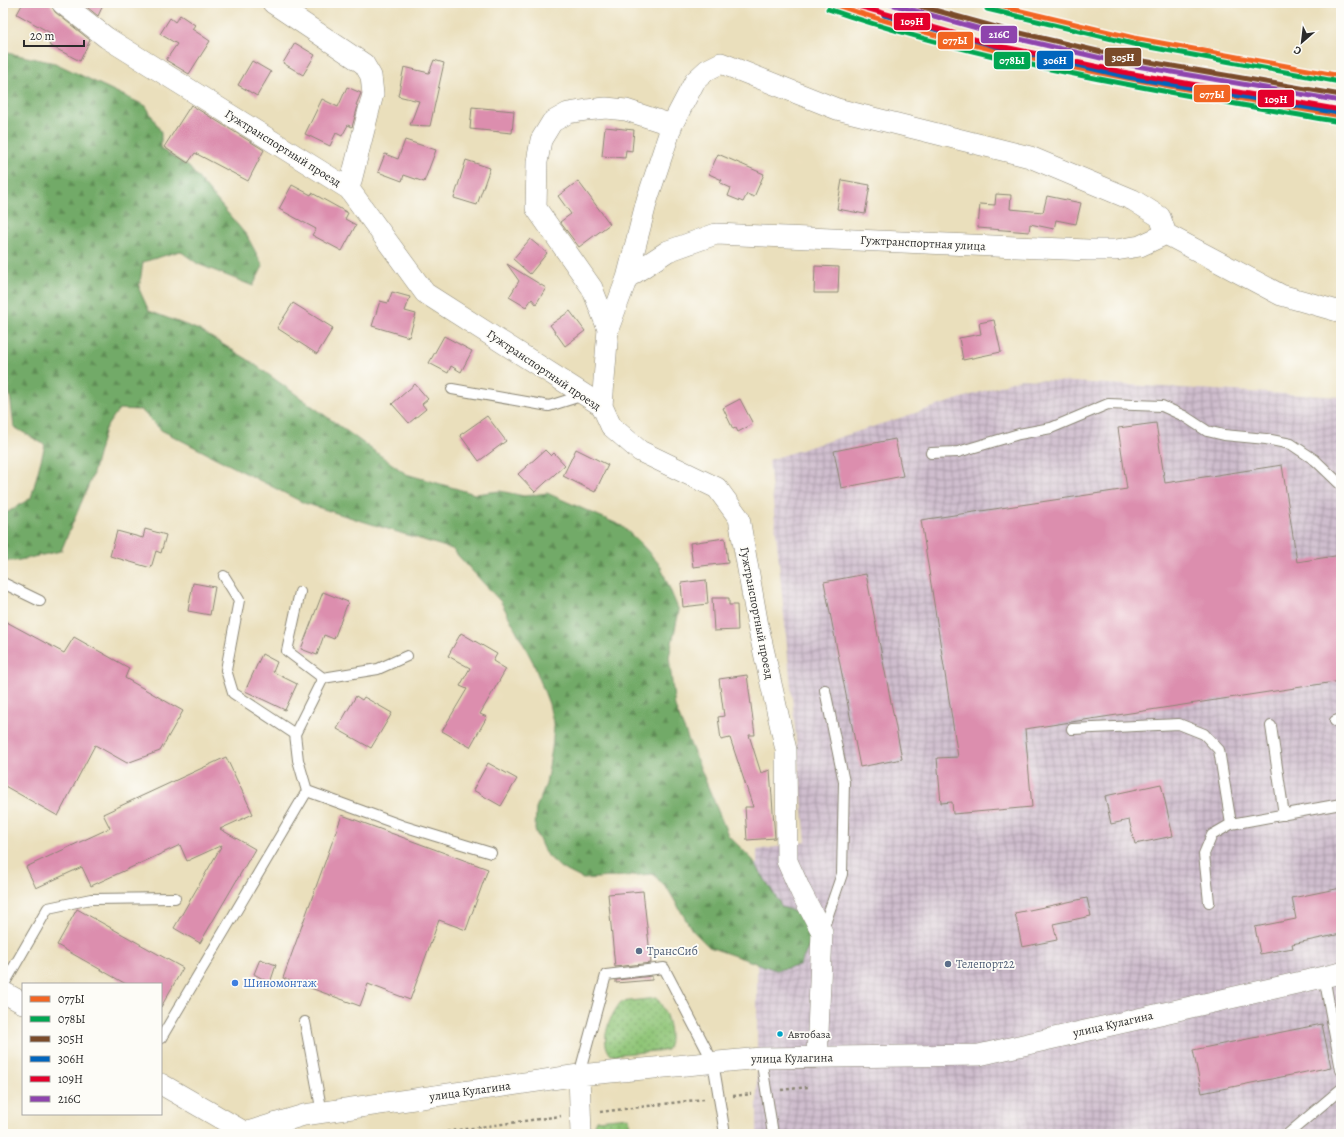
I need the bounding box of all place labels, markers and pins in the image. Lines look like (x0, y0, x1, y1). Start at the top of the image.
place label: ТрансСиб (647, 943, 698, 959)
marker: ТрансСиб (634, 946, 644, 956)
place label: Телепорт22 (956, 956, 1015, 972)
marker: Телепорт22 (943, 959, 953, 969)
place label: Шиномонтаж (243, 975, 317, 991)
marker: Шиномонтаж (230, 978, 240, 988)
place label: Автобаза (787, 1027, 831, 1042)
marker: Автобаза (775, 1029, 785, 1039)

